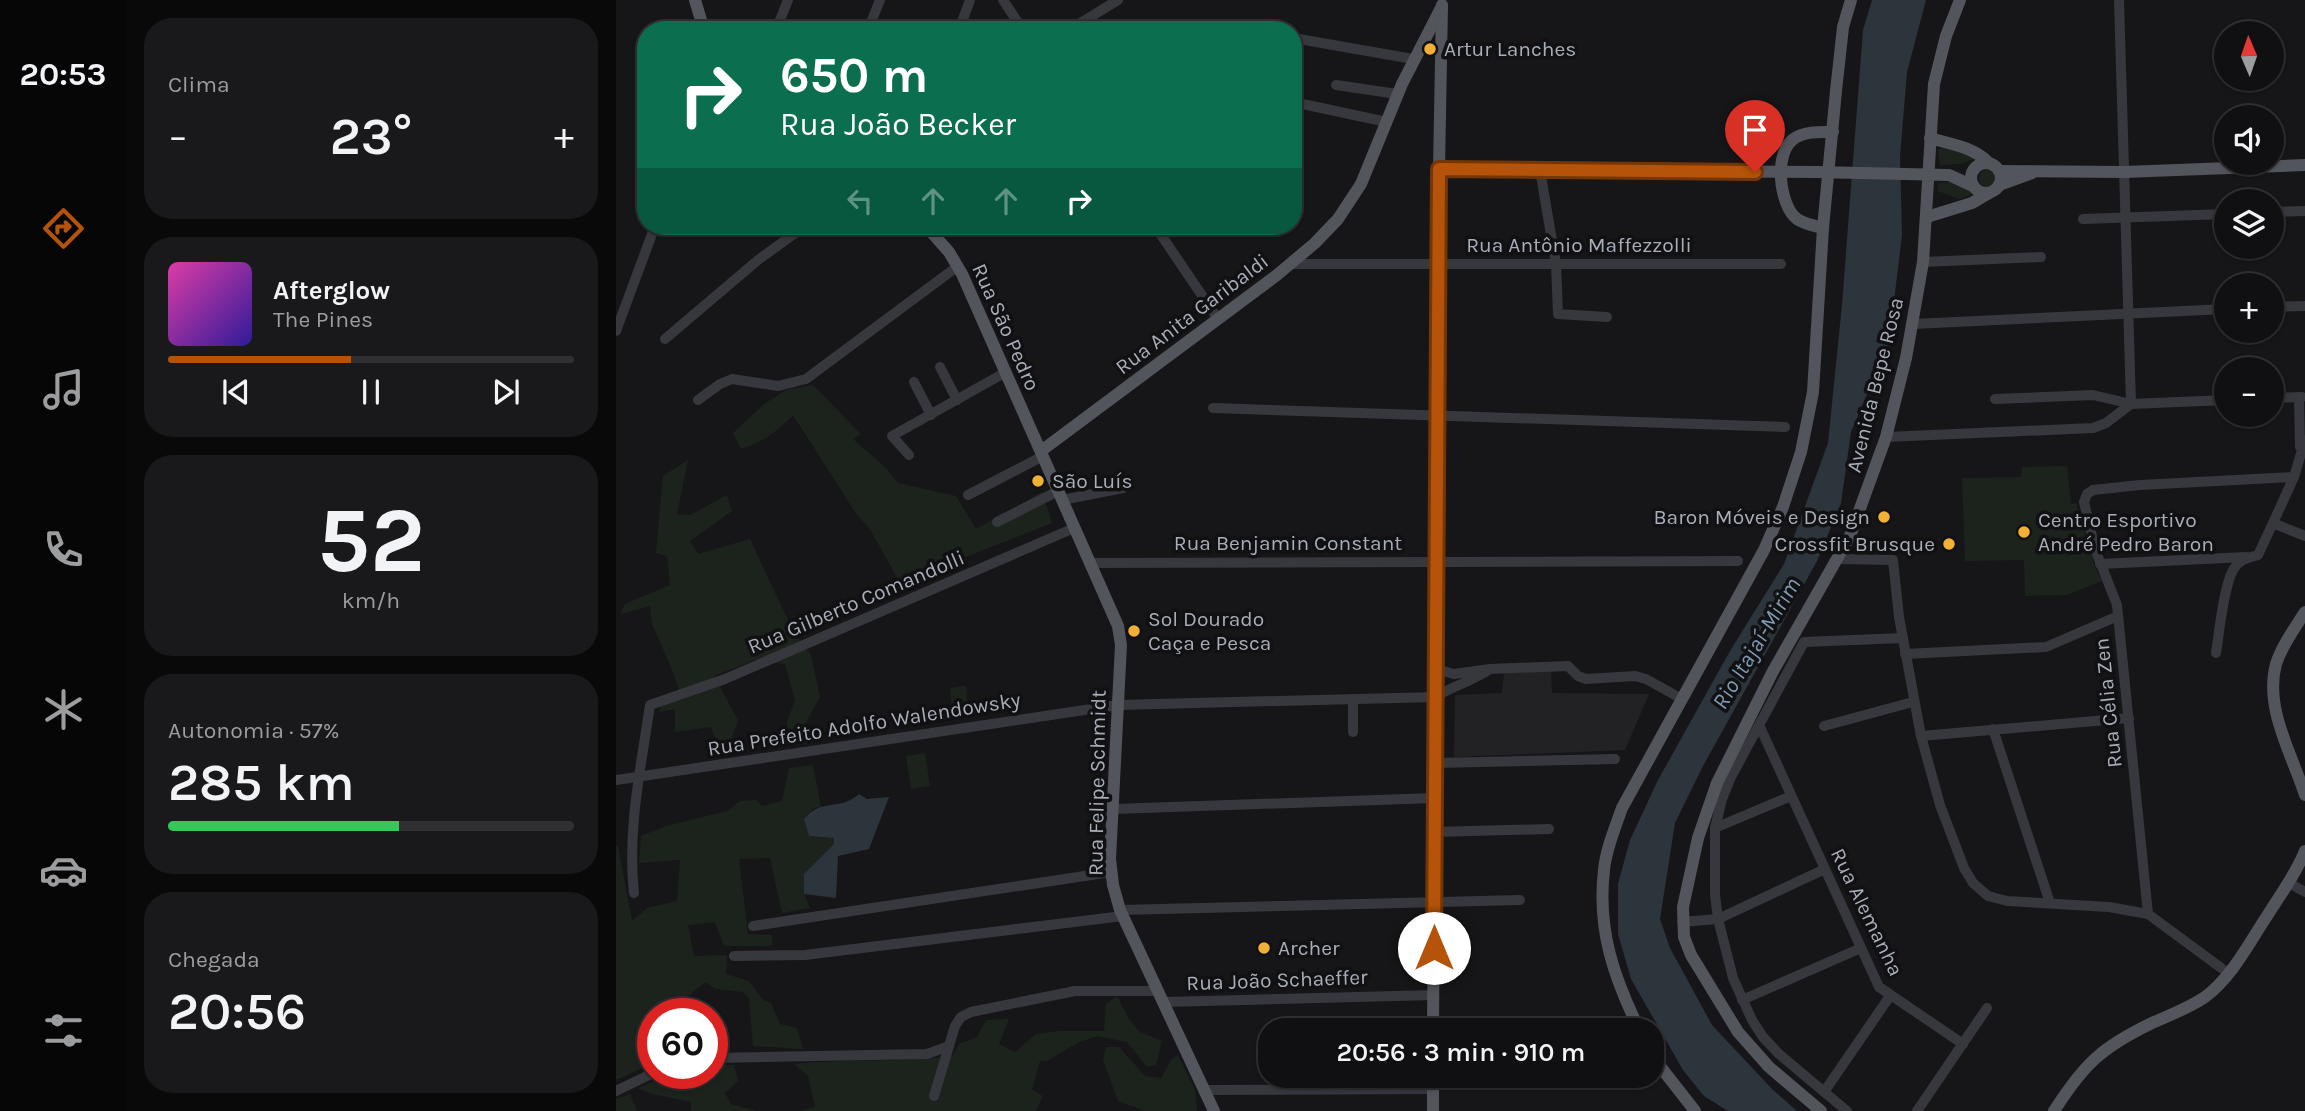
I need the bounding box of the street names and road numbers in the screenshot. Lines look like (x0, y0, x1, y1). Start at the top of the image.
street label: Rua Antônio Maffezzolli (1466, 233, 1692, 257)
street label: Rua Anita Garibaldi (1111, 249, 1273, 379)
street label: Rua São Pedro (967, 260, 1045, 394)
street label: Avenida Bepe Rosa (1842, 295, 1908, 475)
street label: Rua Benjamin Constant (1174, 531, 1402, 555)
street label: Rua Gilberto Comandolli (744, 545, 968, 659)
street label: Rua Célia Zen (2089, 637, 2127, 769)
street label: Rua Prefeito Adolfo Walendowsky (706, 687, 1022, 761)
street label: Rua Felipe Schmidt (1083, 690, 1111, 876)
street label: Rua Alemanha (1826, 844, 1908, 980)
street label: Rua João Schaeffer (1186, 965, 1368, 995)

